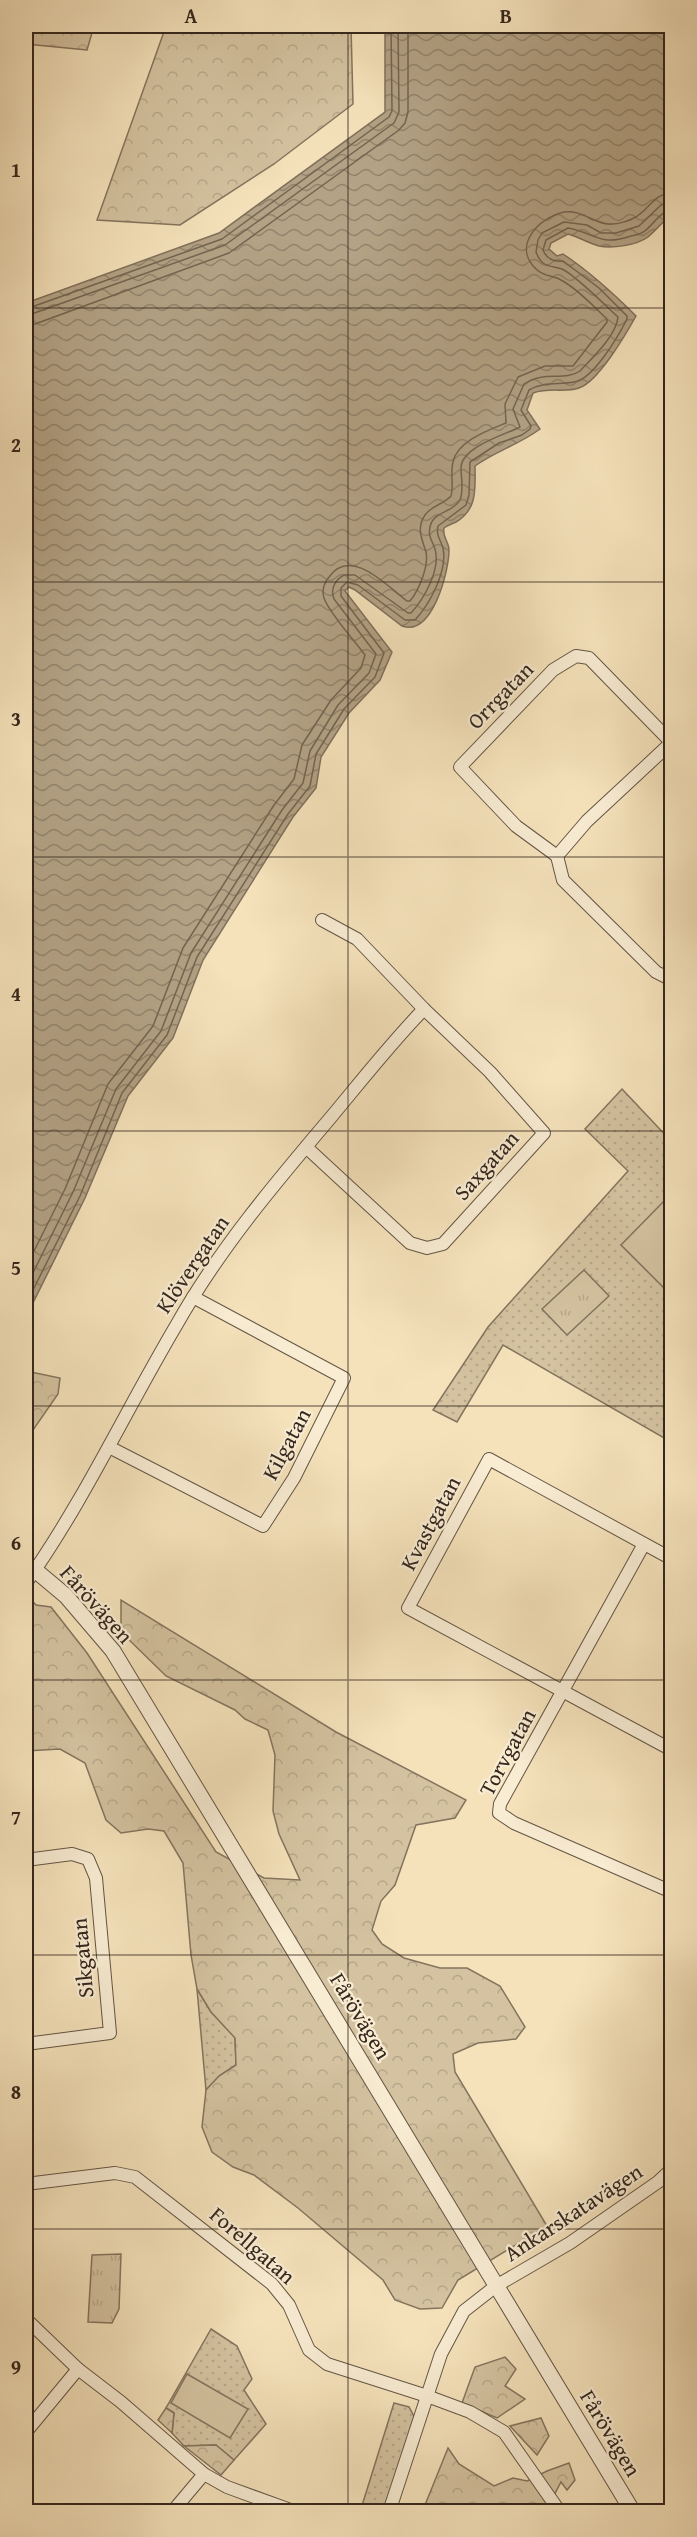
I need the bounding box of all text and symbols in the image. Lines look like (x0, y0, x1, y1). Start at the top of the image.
text: A (185, 1, 198, 30)
text: B (500, 1, 512, 30)
text: 1 (11, 155, 21, 184)
text: 2 (11, 430, 21, 459)
street label: Orrgatan (460, 653, 541, 736)
text: 3 (11, 704, 21, 733)
text: 4 (11, 979, 21, 1008)
street label: Saxgatan (446, 1123, 526, 1207)
street label: Klövergatan (147, 1208, 237, 1319)
text: 5 (11, 1253, 21, 1282)
street label: Kilgatan (254, 1402, 319, 1486)
street label: Kvastgatan (392, 1470, 468, 1576)
text: 6 (11, 1528, 21, 1557)
street label: Fårövägen (53, 1557, 142, 1651)
street label: Torvgatan (471, 1702, 544, 1801)
text: 7 (11, 1802, 21, 1831)
street label: Sikgatan (63, 1916, 101, 1999)
street label: Fårövägen (322, 1966, 400, 2066)
text: 8 (11, 2077, 21, 2106)
street label: Ankarskatavägen (497, 2155, 649, 2269)
street label: Forellgatan (203, 2199, 303, 2292)
text: 9 (11, 2352, 21, 2381)
street label: Fårövägen (572, 2383, 650, 2483)

